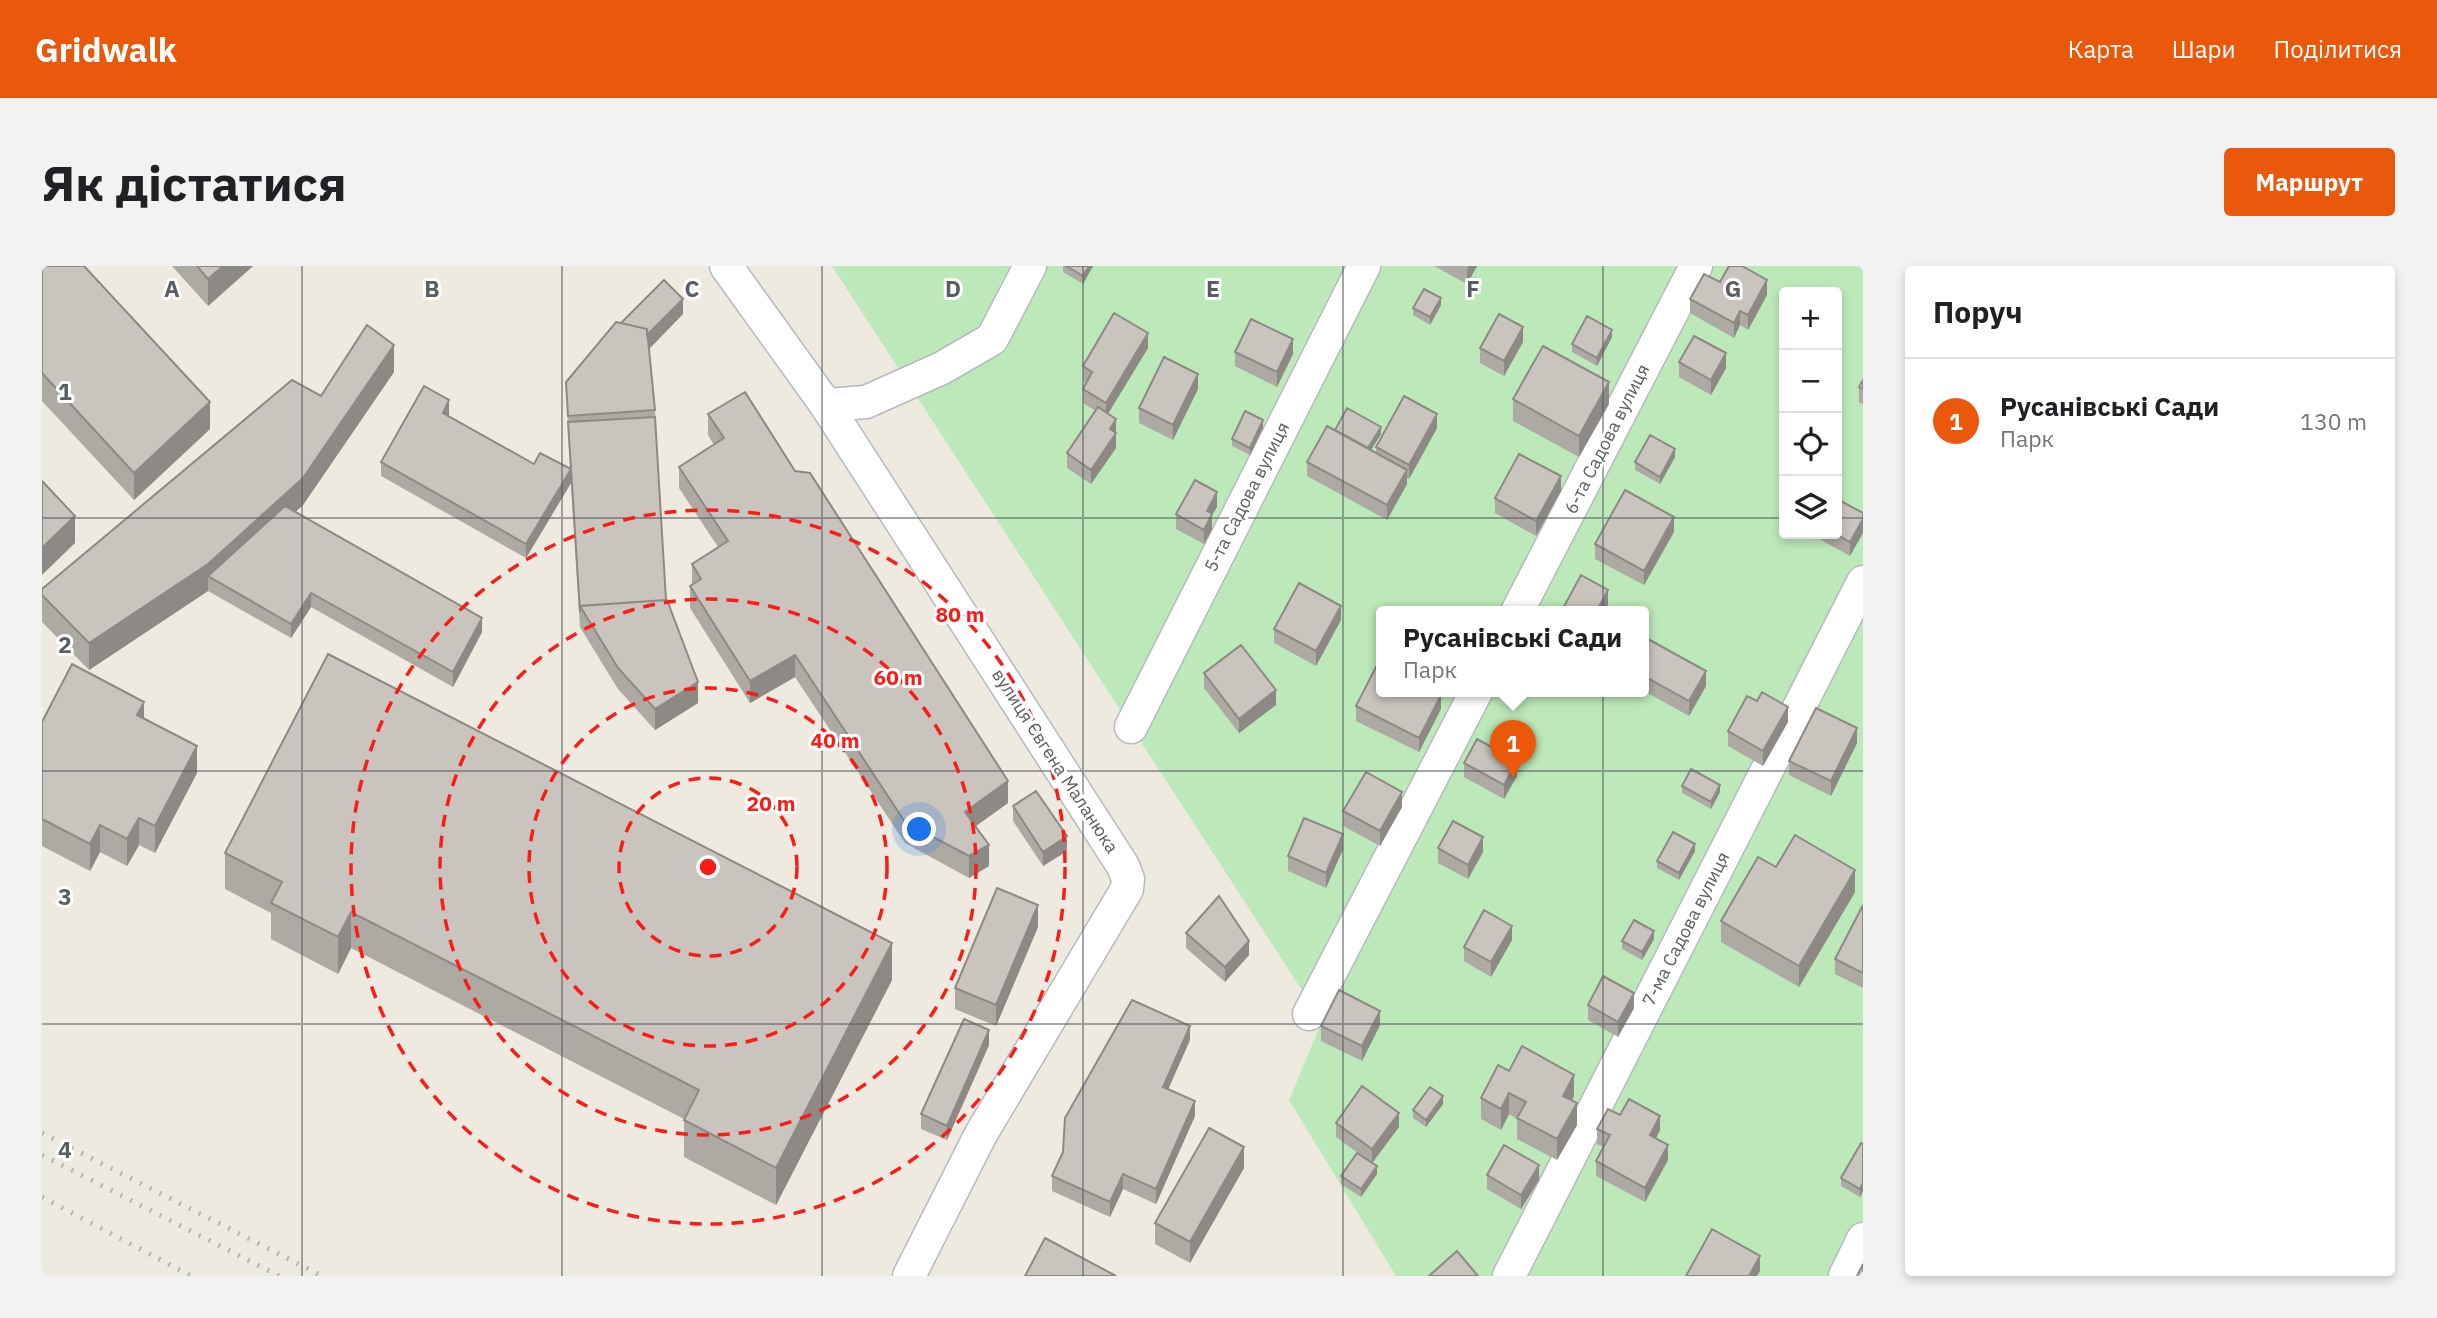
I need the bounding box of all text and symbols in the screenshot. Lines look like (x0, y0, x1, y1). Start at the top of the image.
text: Gridwalk (35, 28, 177, 71)
text: Карта (2068, 33, 2134, 65)
text: Шари (2172, 33, 2236, 65)
text: Поділитися (2274, 33, 2402, 65)
button: Маршрут (2224, 148, 2395, 216)
text: Як дістатися (42, 151, 347, 214)
text: A (164, 273, 180, 303)
text: B (424, 273, 440, 303)
text: C (685, 273, 700, 303)
text: D (945, 273, 961, 303)
text: E (1206, 273, 1220, 303)
text: F (1466, 273, 1480, 303)
text: G (1725, 273, 1741, 303)
map controls (1779, 287, 1842, 539)
button: + (1779, 287, 1842, 350)
text: Поруч (1933, 292, 2023, 331)
button: − (1779, 350, 1842, 413)
street label: 6-та Садова вулиця (1559, 360, 1654, 518)
text: 1 (58, 376, 72, 406)
text: Русанівські Сади (2000, 389, 2219, 423)
text: 1 (1949, 406, 1963, 436)
text: 130 m (2300, 406, 2367, 436)
button: locate (1779, 413, 1842, 476)
street label: 5-та Садова вулиця (1199, 418, 1294, 576)
text: Парк (2000, 423, 2054, 453)
button: layers (1779, 476, 1842, 539)
text: 80 m (936, 600, 984, 628)
popup (1376, 606, 1649, 697)
text: Русанівські Сади (1403, 620, 1622, 654)
text: 2 (58, 629, 72, 659)
text: Парк (1403, 654, 1457, 684)
text: 60 m (874, 663, 922, 691)
street label: вулиця Євгена Маланюка (987, 664, 1124, 858)
pin: 1 (1490, 720, 1536, 778)
text: 40 m (811, 726, 859, 754)
text: 20 m (747, 789, 795, 817)
your location (902, 812, 936, 846)
street label: 7-ма Садова вулиця (1637, 848, 1734, 1010)
centre of rings (696, 855, 720, 879)
text: 3 (58, 881, 72, 911)
text: 4 (58, 1134, 72, 1164)

